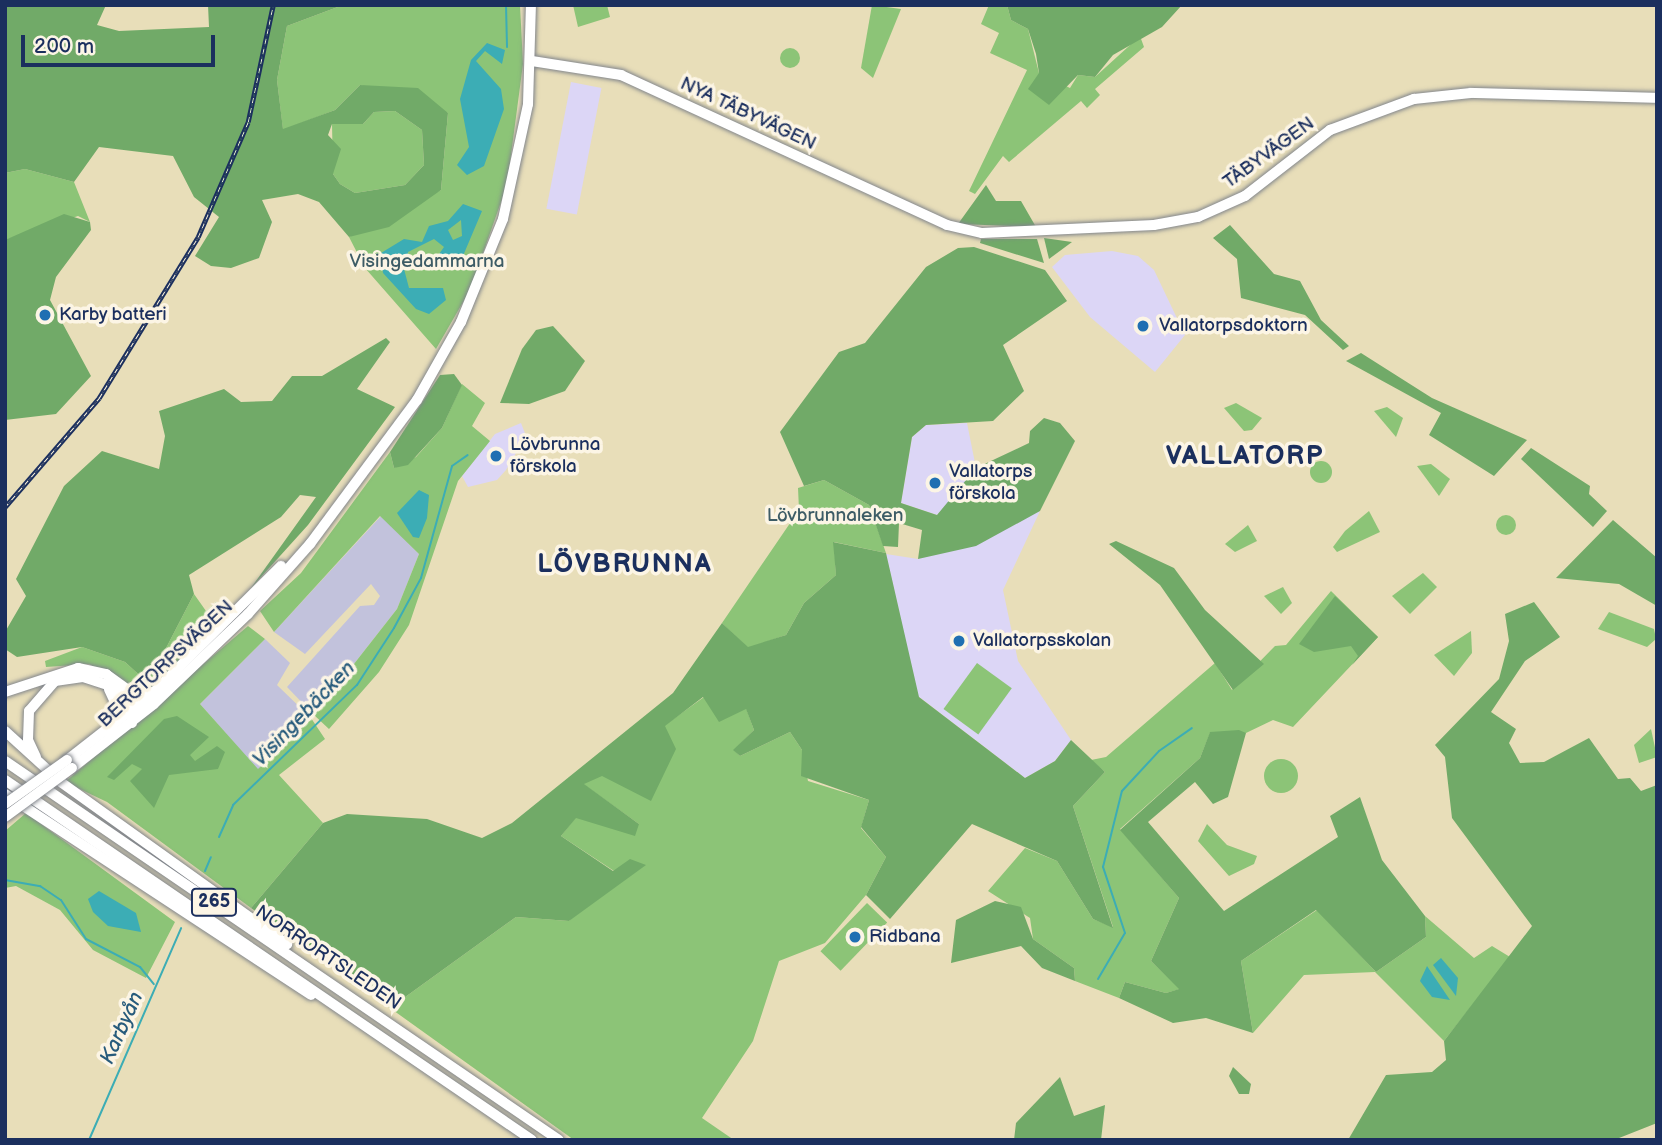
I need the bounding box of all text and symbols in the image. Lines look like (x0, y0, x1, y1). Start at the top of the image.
scale bar (24, 21, 219, 65)
text: 200 m (34, 34, 94, 59)
street label: NYA TÄBYVÄGEN (676, 72, 820, 156)
street label: TÄBYVÄGEN (1219, 112, 1319, 194)
park label: Visingedammarna (349, 251, 505, 273)
place label: Karby batteri (59, 304, 168, 326)
marker: Karby batteri (37, 307, 53, 323)
place label: Vallatorpsdoktorn (1159, 315, 1308, 337)
marker: Vallatorpsdoktorn (1133, 316, 1153, 336)
place label: Lövbrunna förskola (510, 434, 600, 478)
district label: VALLATORP (1167, 441, 1323, 473)
marker: Lövbrunna förskola (488, 448, 504, 464)
place label: Vallatorps förskola (949, 461, 1032, 505)
marker: Vallatorps förskola (927, 475, 943, 491)
park label: Lövbrunnaleken (767, 505, 903, 527)
district label: LÖVBRUNNA (538, 549, 712, 581)
street label: BERGTORPSVÄGEN (94, 596, 238, 732)
place label: Vallatorpsskolan (973, 630, 1111, 652)
marker: Vallatorpsskolan (951, 633, 967, 649)
water label: Visingebäcken (247, 656, 361, 772)
road number: 265 (190, 888, 238, 917)
street label: NORRORTSLEDEN (251, 901, 405, 1015)
place label: Ridbana (869, 926, 941, 948)
marker: Ridbana (847, 929, 863, 945)
water label: Karbyån (95, 988, 149, 1068)

